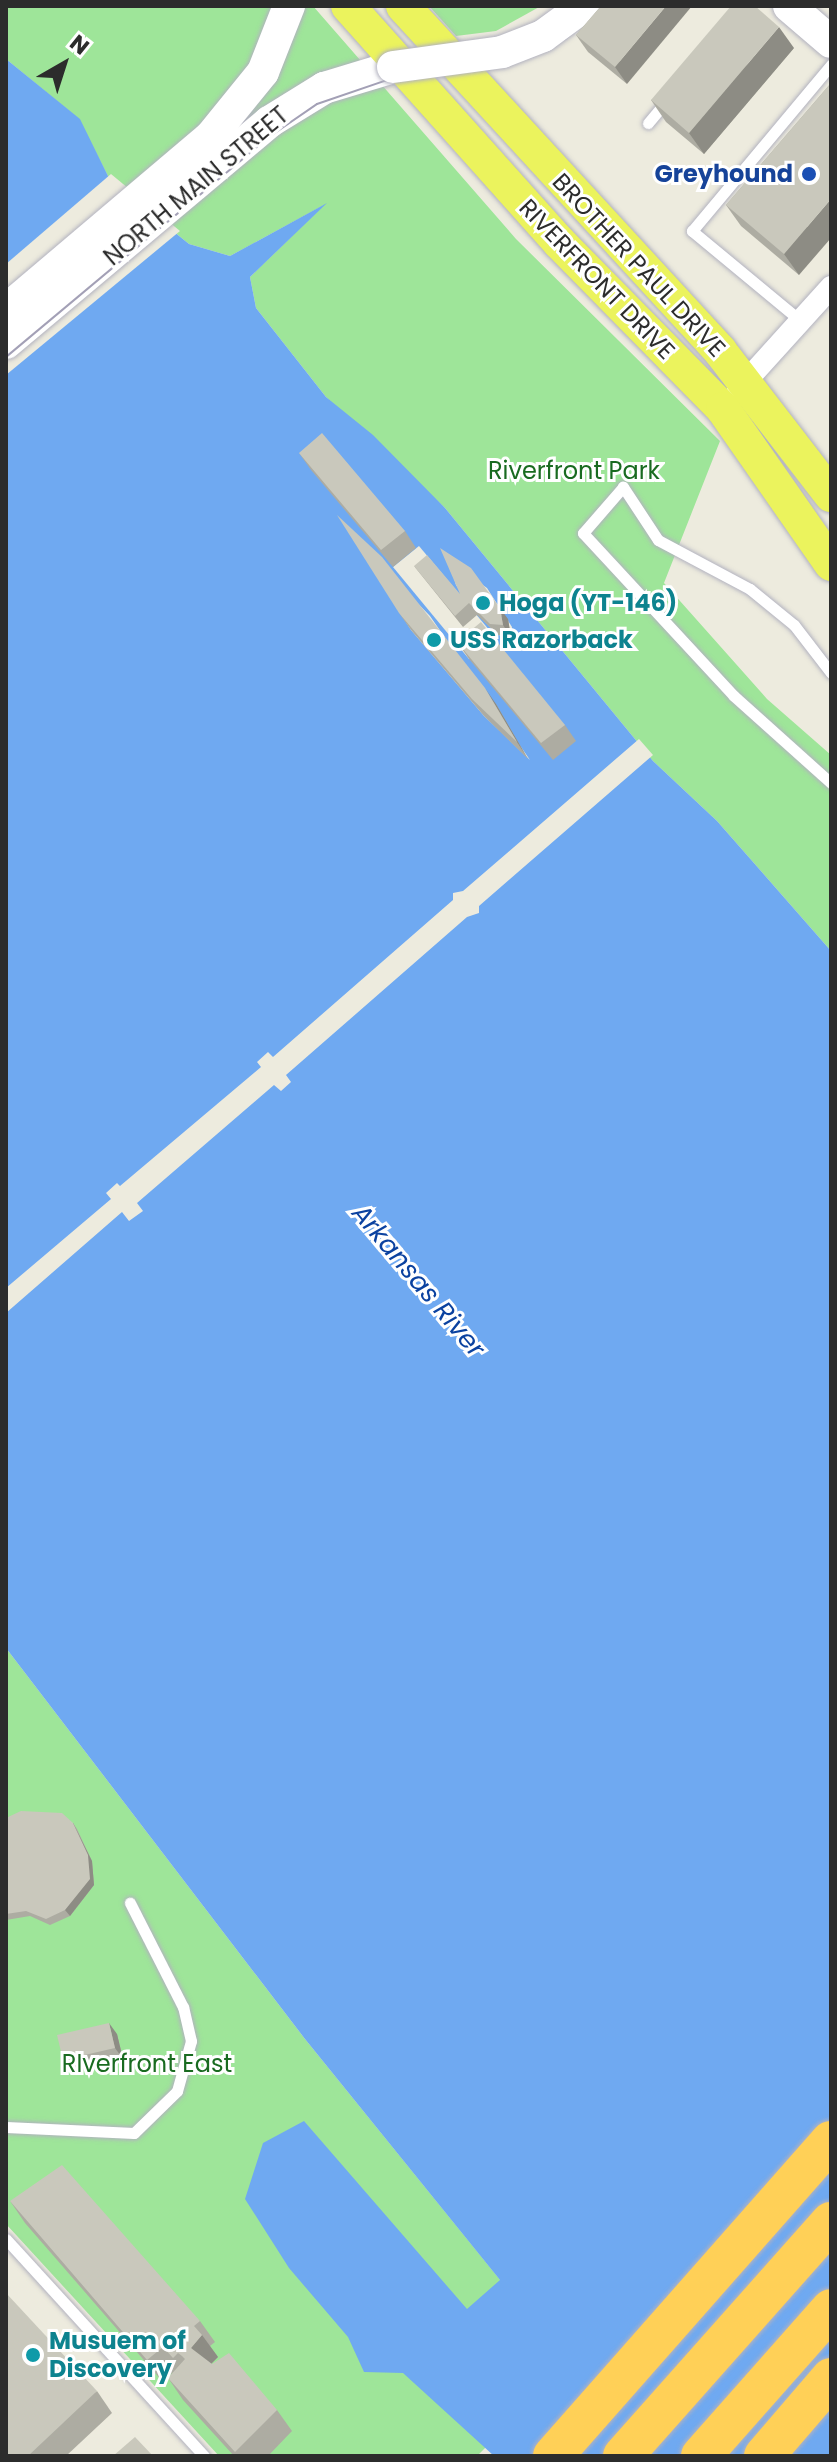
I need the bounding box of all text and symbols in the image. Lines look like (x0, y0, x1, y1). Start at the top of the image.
north arrow (24, 24, 104, 104)
text: N (63, 28, 96, 62)
street label: NORTH MAIN STREET (98, 101, 294, 271)
place label: Greyhound (654, 160, 793, 188)
marker: Greyhound (800, 165, 818, 183)
street label: BROTHER PAUL DRIVE (547, 167, 731, 363)
street label: RIVERFRONT DRIVE (513, 193, 681, 365)
park label: Riverfront Park (488, 457, 660, 485)
place label: Hoga (YT-146) (499, 589, 677, 617)
marker: Hoga (YT-146) (474, 594, 492, 612)
place label: USS Razorback (450, 626, 633, 654)
marker: USS Razorback (425, 631, 443, 649)
water label: Arkansas River (345, 1198, 491, 1364)
park label: RIverfront East (62, 2050, 232, 2078)
place label: Musuem of Discovery (49, 2327, 186, 2383)
marker: Musuem of Discovery (24, 2346, 42, 2364)

